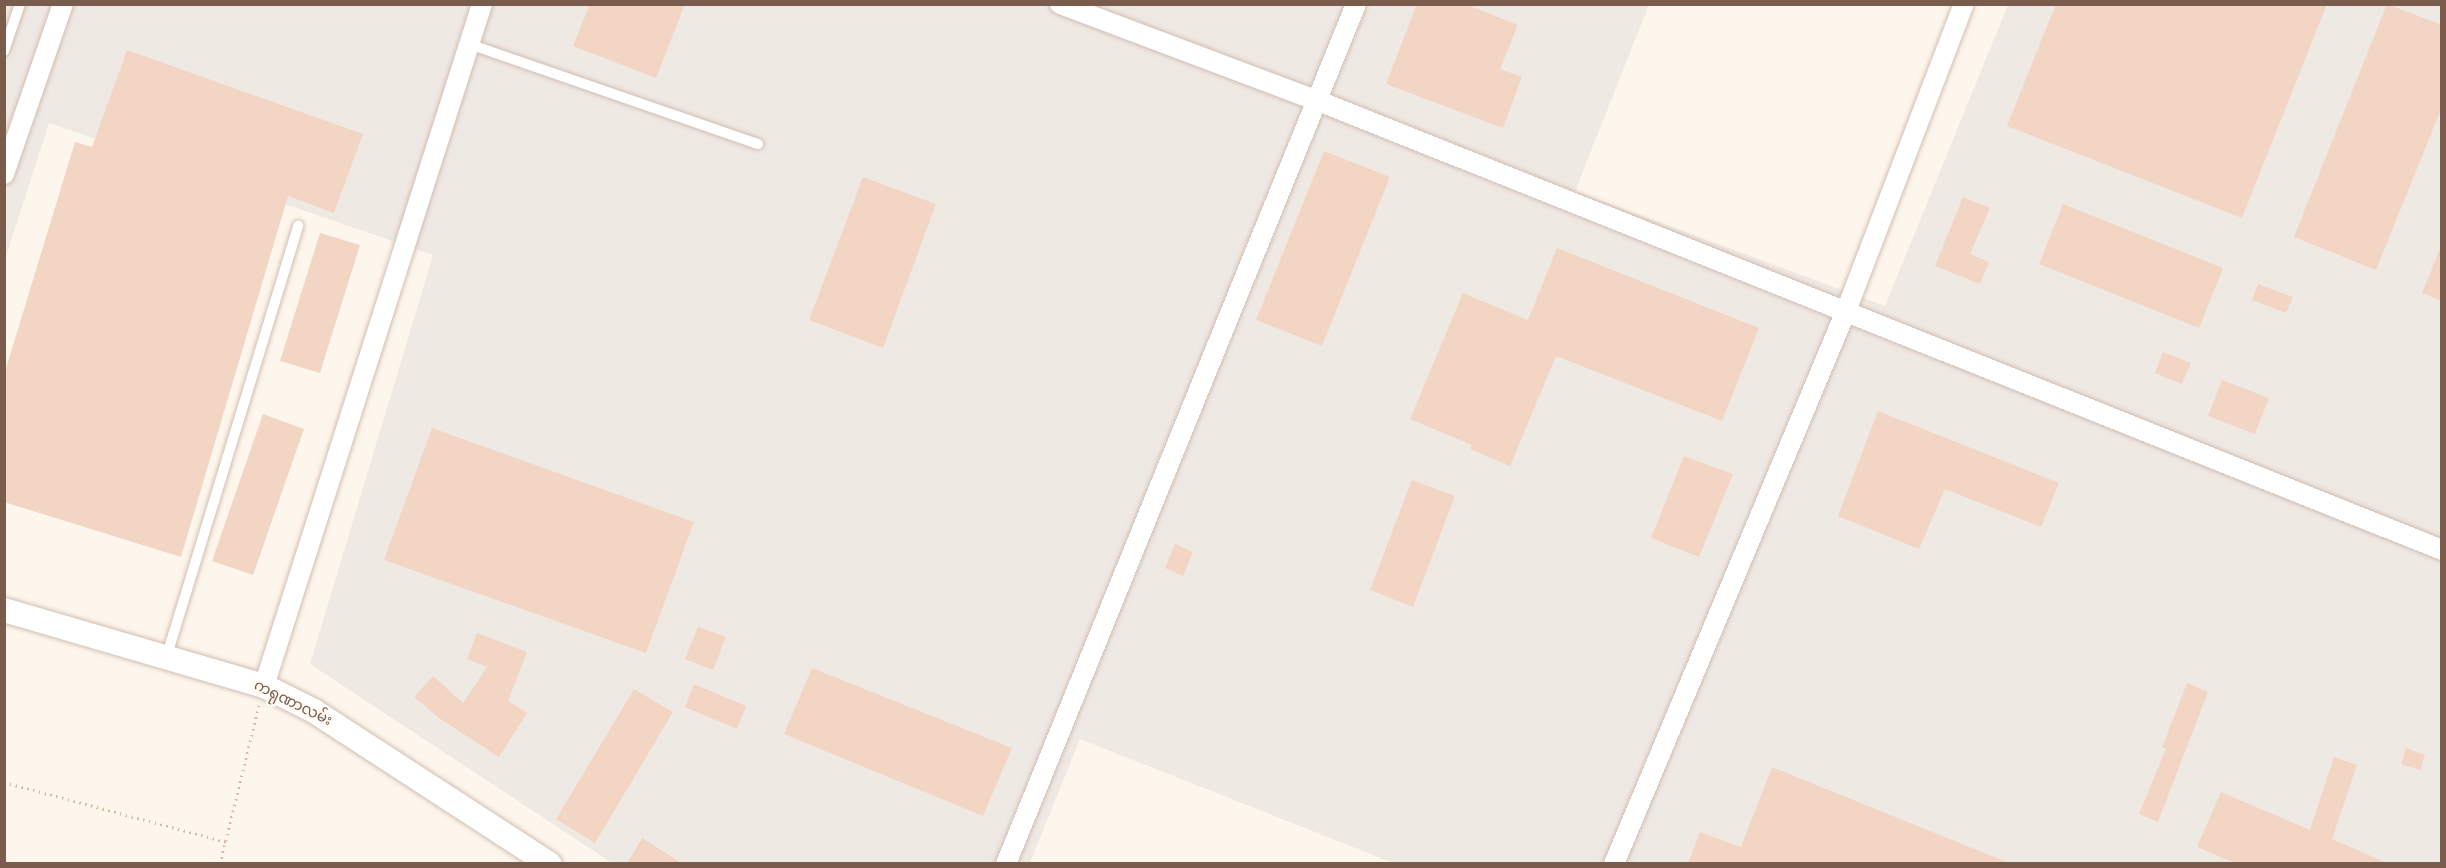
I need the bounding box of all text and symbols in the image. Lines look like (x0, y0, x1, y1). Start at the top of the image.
street label: ကရုဏာလမ်း (251, 676, 335, 730)

